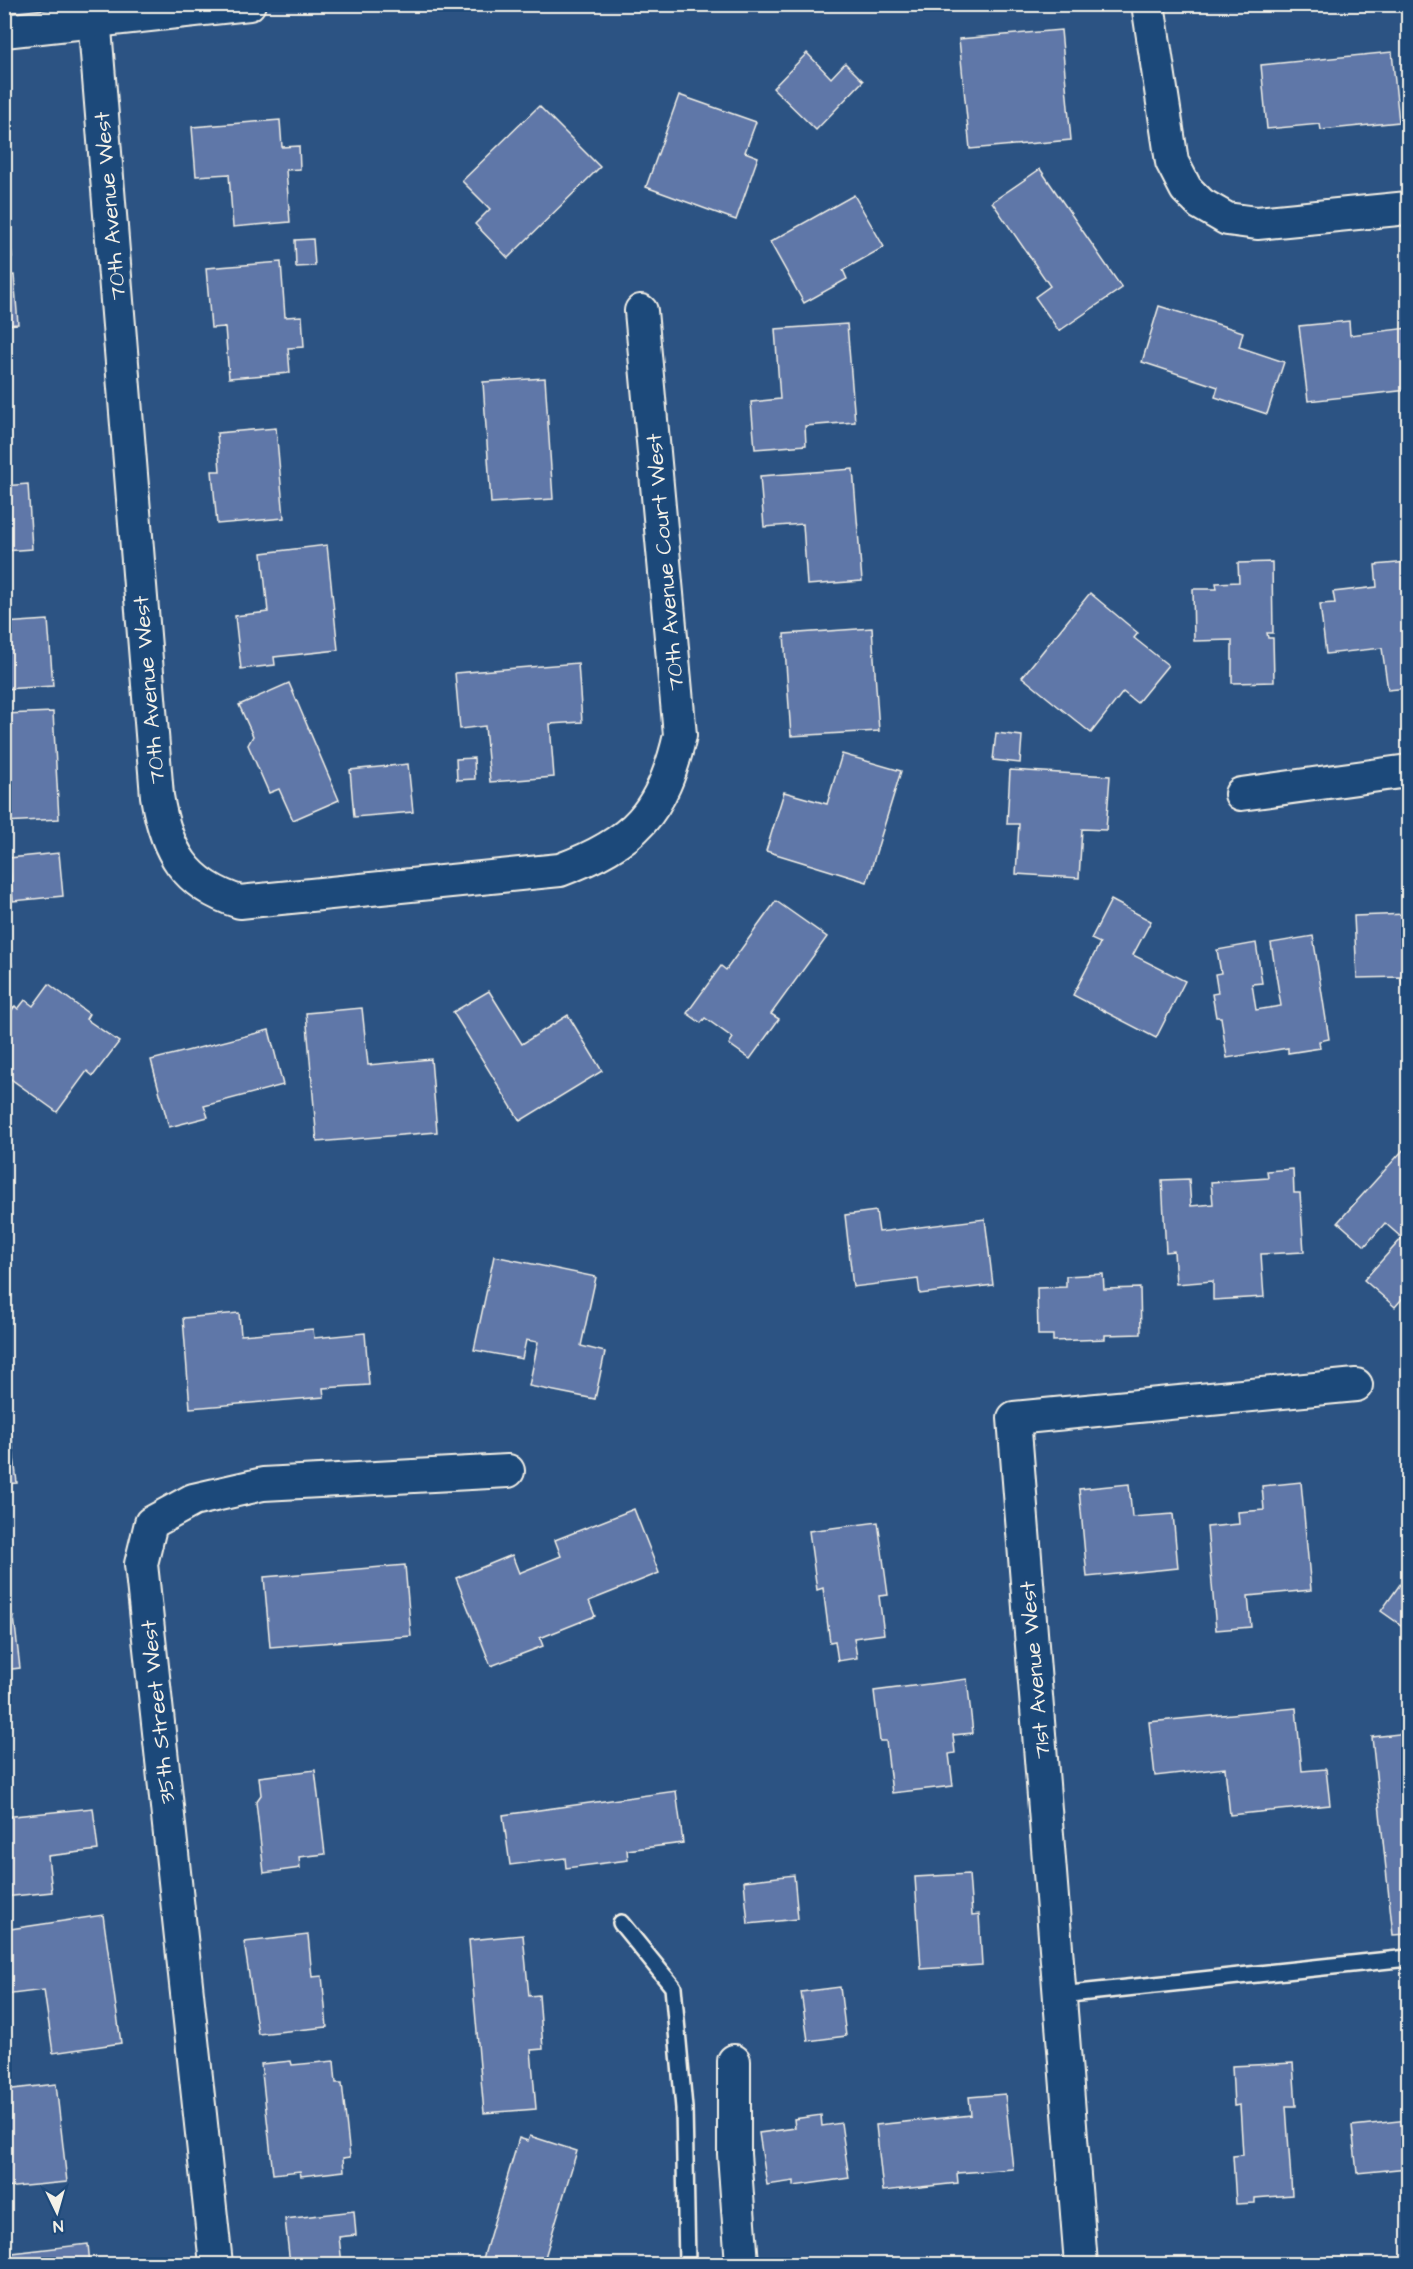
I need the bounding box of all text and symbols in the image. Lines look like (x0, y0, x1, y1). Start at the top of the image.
street label: 70th Avenue West (87, 110, 134, 301)
street label: 70th Avenue Court West (639, 432, 692, 692)
street label: 70th Avenue West (126, 594, 173, 785)
street label: 71st Avenue West (1012, 1580, 1059, 1760)
street label: 35th Street West (133, 1618, 184, 1805)
north arrow (27, 2182, 87, 2242)
text: N (52, 2215, 64, 2237)

